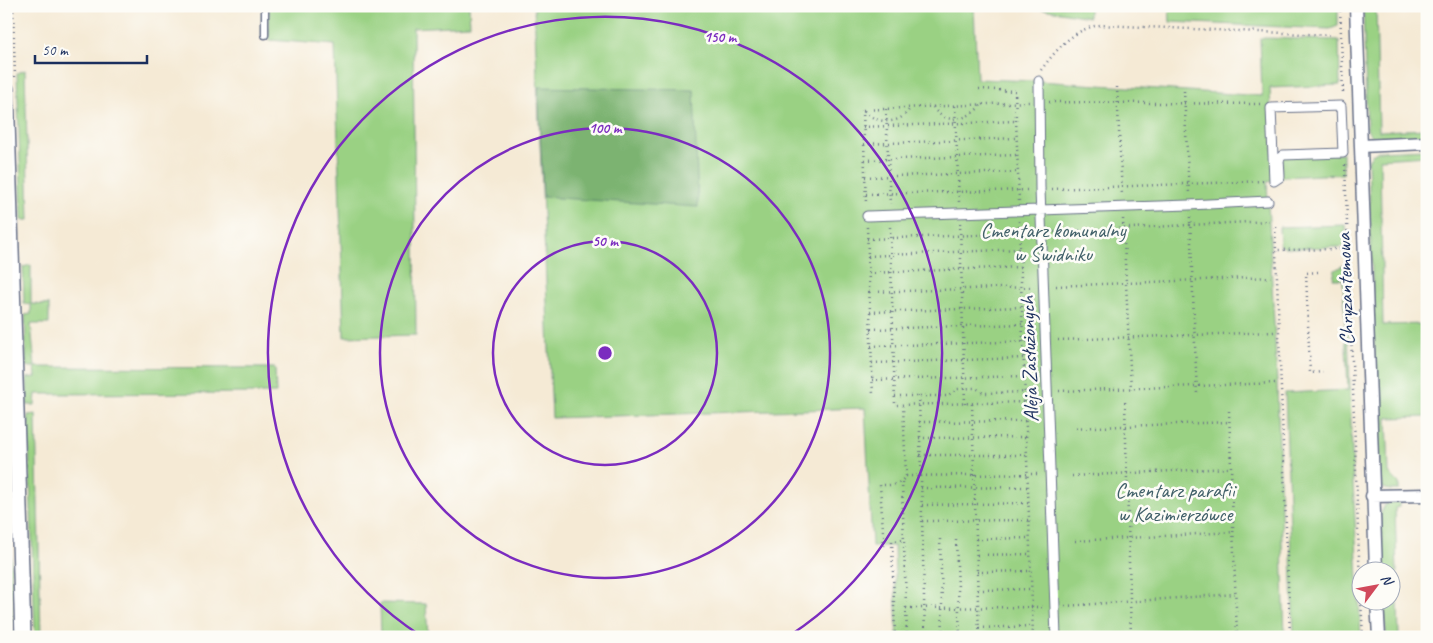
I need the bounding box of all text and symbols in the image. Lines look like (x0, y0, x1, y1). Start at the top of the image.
text: 150 m (704, 28, 738, 47)
scale bar (35, 32, 148, 64)
text: 50 m (42, 41, 69, 60)
text: 100 m (589, 119, 623, 138)
park label: Cmentarz komunalny w Świdniku (980, 217, 1127, 267)
street label: Chryzantemowa (1330, 230, 1360, 346)
text: 50 m (592, 232, 619, 251)
street label: Aleja Zasłużonych (1014, 294, 1044, 422)
centre of rings (596, 344, 614, 362)
park label: Cmentarz parafii w Kazimierzówce (1115, 477, 1238, 527)
north arrow (1350, 560, 1400, 610)
text: N (1377, 571, 1397, 590)

